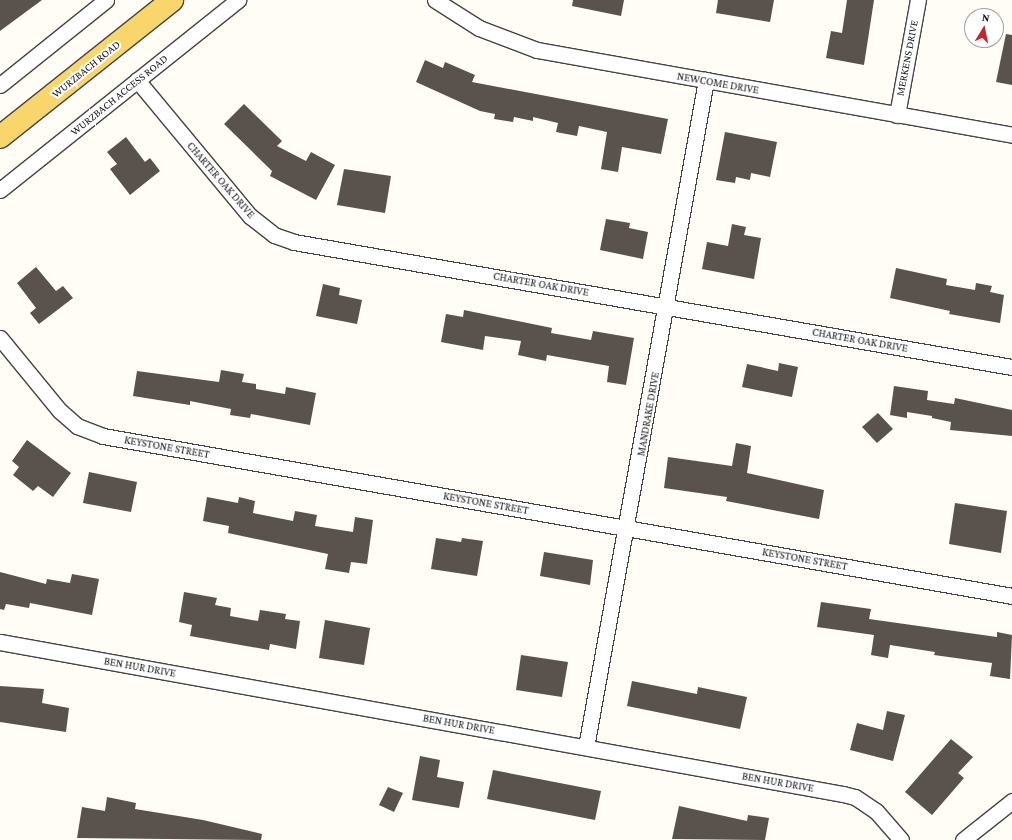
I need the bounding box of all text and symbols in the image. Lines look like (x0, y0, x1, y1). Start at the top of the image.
north arrow (964, 8, 1004, 48)
text: N (981, 11, 991, 24)
street label: MERKENS DRIVE (893, 19, 921, 97)
street label: WURZBACH ROAD (49, 38, 123, 100)
street label: WURZBACH ACCESS ROAD (68, 52, 170, 138)
street label: NEWCOME DRIVE (676, 69, 760, 97)
street label: CHARTER OAK DRIVE (184, 139, 258, 221)
street label: CHARTER OAK DRIVE (492, 269, 590, 299)
street label: CHARTER OAK DRIVE (811, 325, 909, 355)
street label: MANDRAKE DRIVE (634, 371, 662, 457)
street label: KEYSTONE STREET (123, 433, 211, 461)
street label: KEYSTONE STREET (442, 489, 530, 517)
street label: KEYSTONE STREET (761, 545, 849, 573)
street label: BEN HUR DRIVE (103, 654, 177, 680)
street label: BEN HUR DRIVE (422, 711, 496, 737)
street label: BEN HUR DRIVE (741, 769, 815, 795)

